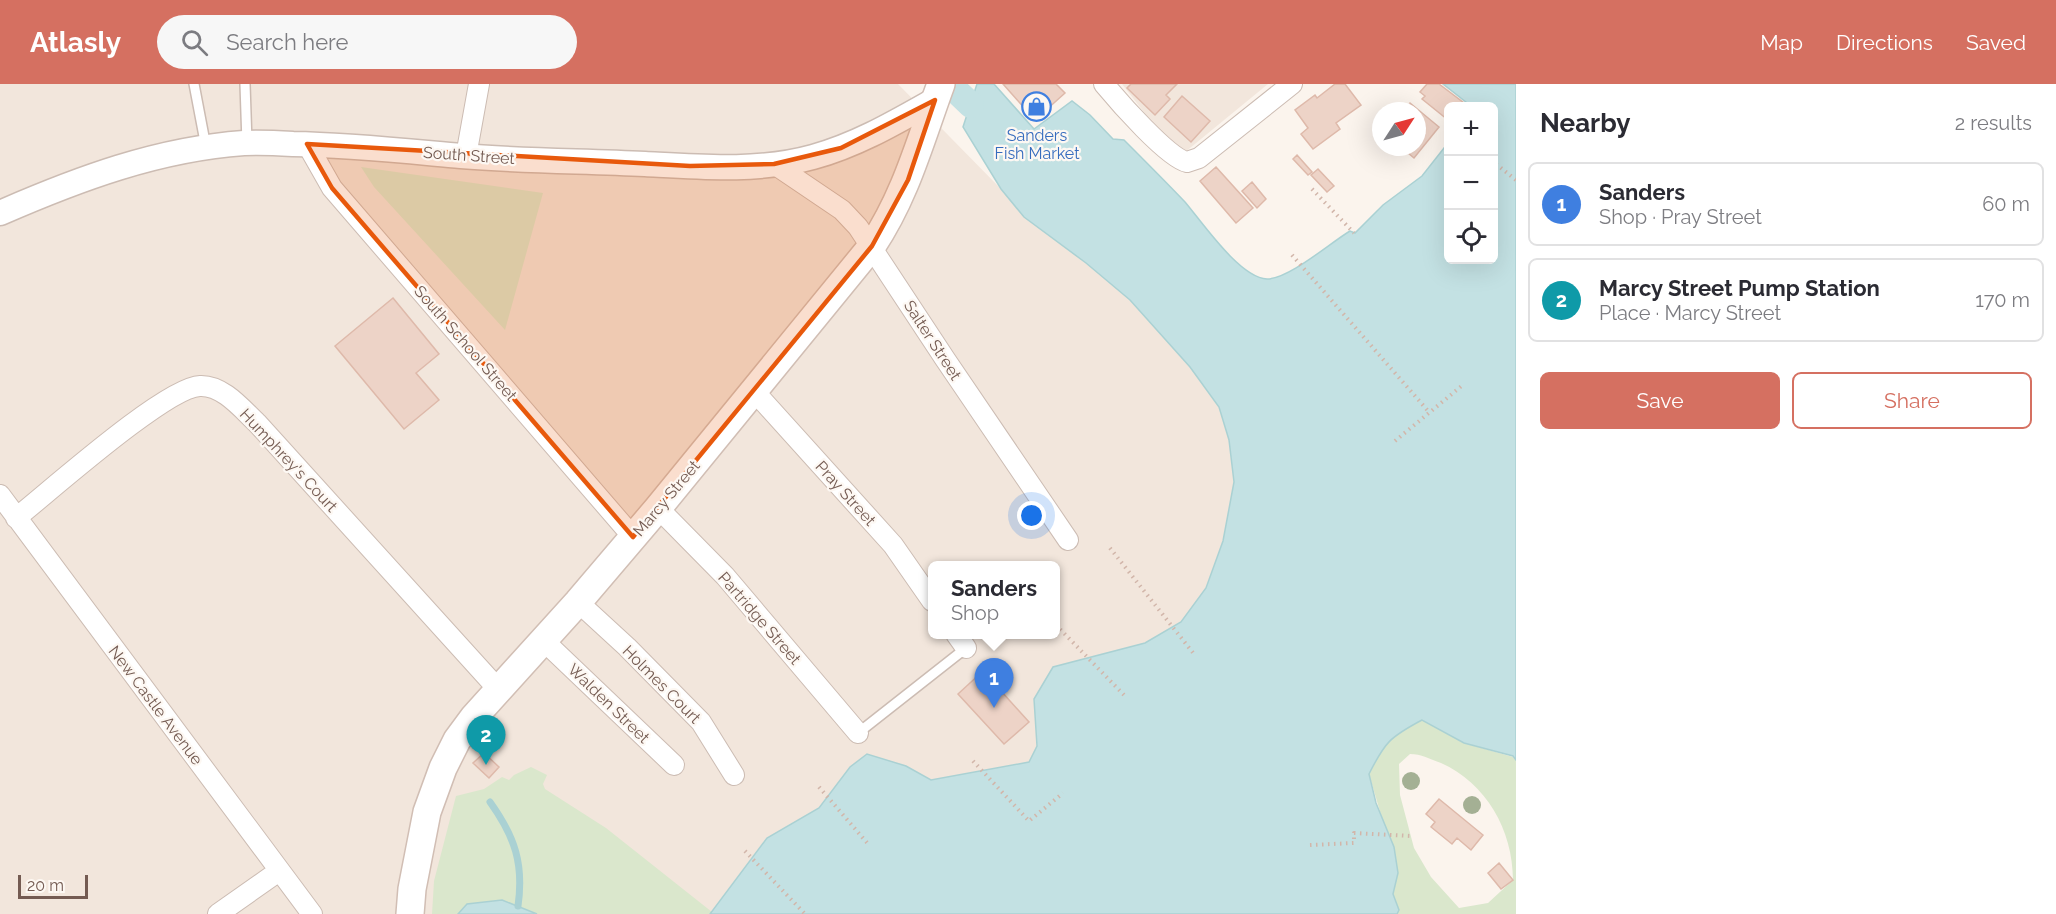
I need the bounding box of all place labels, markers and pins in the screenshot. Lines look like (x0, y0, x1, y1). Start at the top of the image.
shop icon: Sanders Fish Market (1021, 91, 1053, 123)
place label: Sanders Fish Market (994, 126, 1080, 163)
pin: 1 (974, 658, 1014, 708)
pin: 2 (466, 716, 506, 765)

